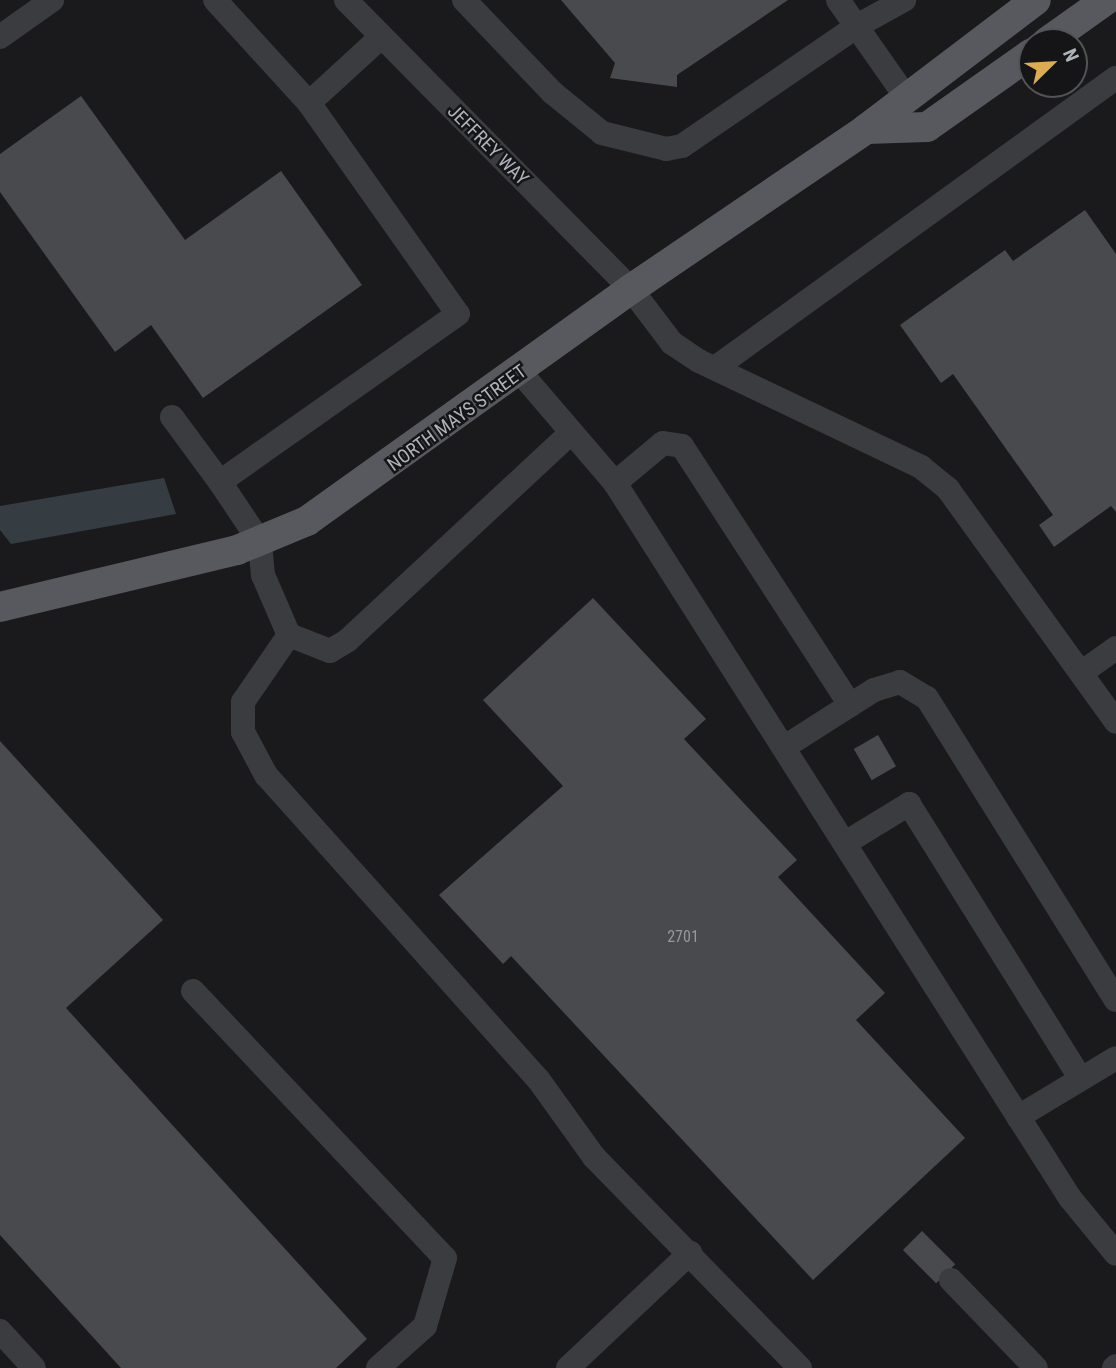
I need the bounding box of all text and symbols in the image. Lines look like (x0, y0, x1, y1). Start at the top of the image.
north arrow (1018, 28, 1088, 98)
text: N (1058, 45, 1084, 65)
street label: JEFFREY WAY (443, 100, 533, 190)
street label: NORTH MAYS STREET (383, 360, 531, 476)
house number: 2701 (667, 927, 699, 947)

